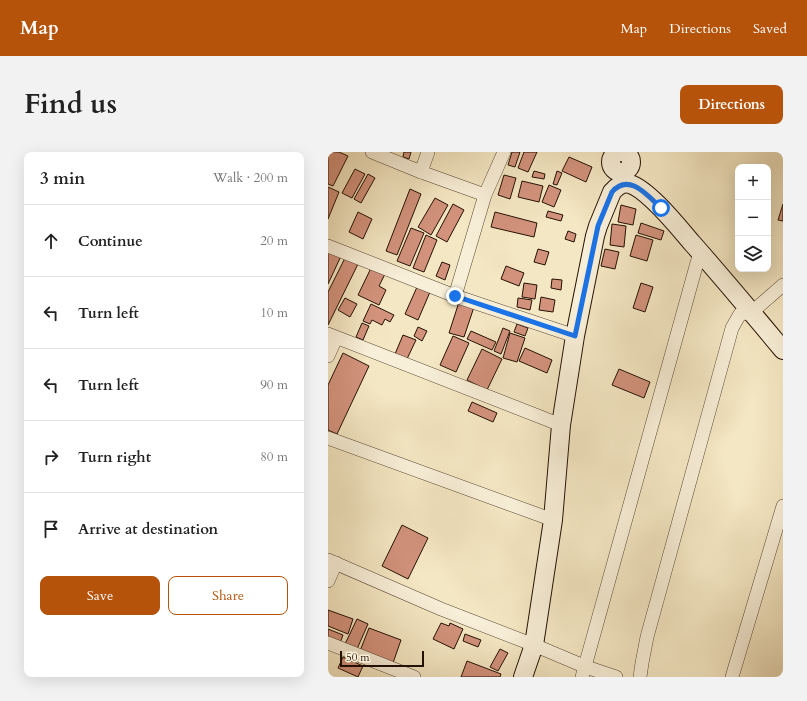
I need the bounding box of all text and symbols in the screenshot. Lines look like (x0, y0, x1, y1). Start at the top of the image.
text: Map (20, 15, 59, 41)
text: Map (621, 19, 647, 38)
text: Directions (669, 19, 731, 38)
text: Saved (753, 19, 787, 38)
text: Find us (24, 85, 117, 123)
button: Directions (680, 85, 783, 124)
map controls (735, 164, 771, 272)
button: + (735, 164, 771, 200)
text: 3 min (40, 167, 85, 190)
text: Walk · 200 m (213, 169, 288, 187)
route start (652, 199, 670, 217)
button: − (735, 200, 771, 236)
icon: ahead (40, 230, 62, 252)
text: Continue (78, 231, 143, 251)
text: 20 m (260, 232, 288, 250)
button: layers (735, 236, 771, 272)
route end (446, 287, 464, 305)
icon: left (40, 302, 62, 324)
text: Turn left (78, 303, 139, 323)
text: 10 m (260, 304, 288, 322)
icon: left (40, 374, 62, 396)
text: Turn left (78, 375, 139, 395)
text: 90 m (260, 376, 288, 394)
icon: right (40, 446, 62, 468)
text: Turn right (78, 447, 151, 467)
text: 80 m (260, 448, 288, 466)
icon: arrive (40, 518, 62, 540)
text: Arrive at destination (78, 519, 218, 539)
button: Save (40, 576, 160, 615)
button: Share (168, 576, 288, 615)
scale bar (340, 649, 424, 668)
text: 50 m (346, 650, 370, 665)

